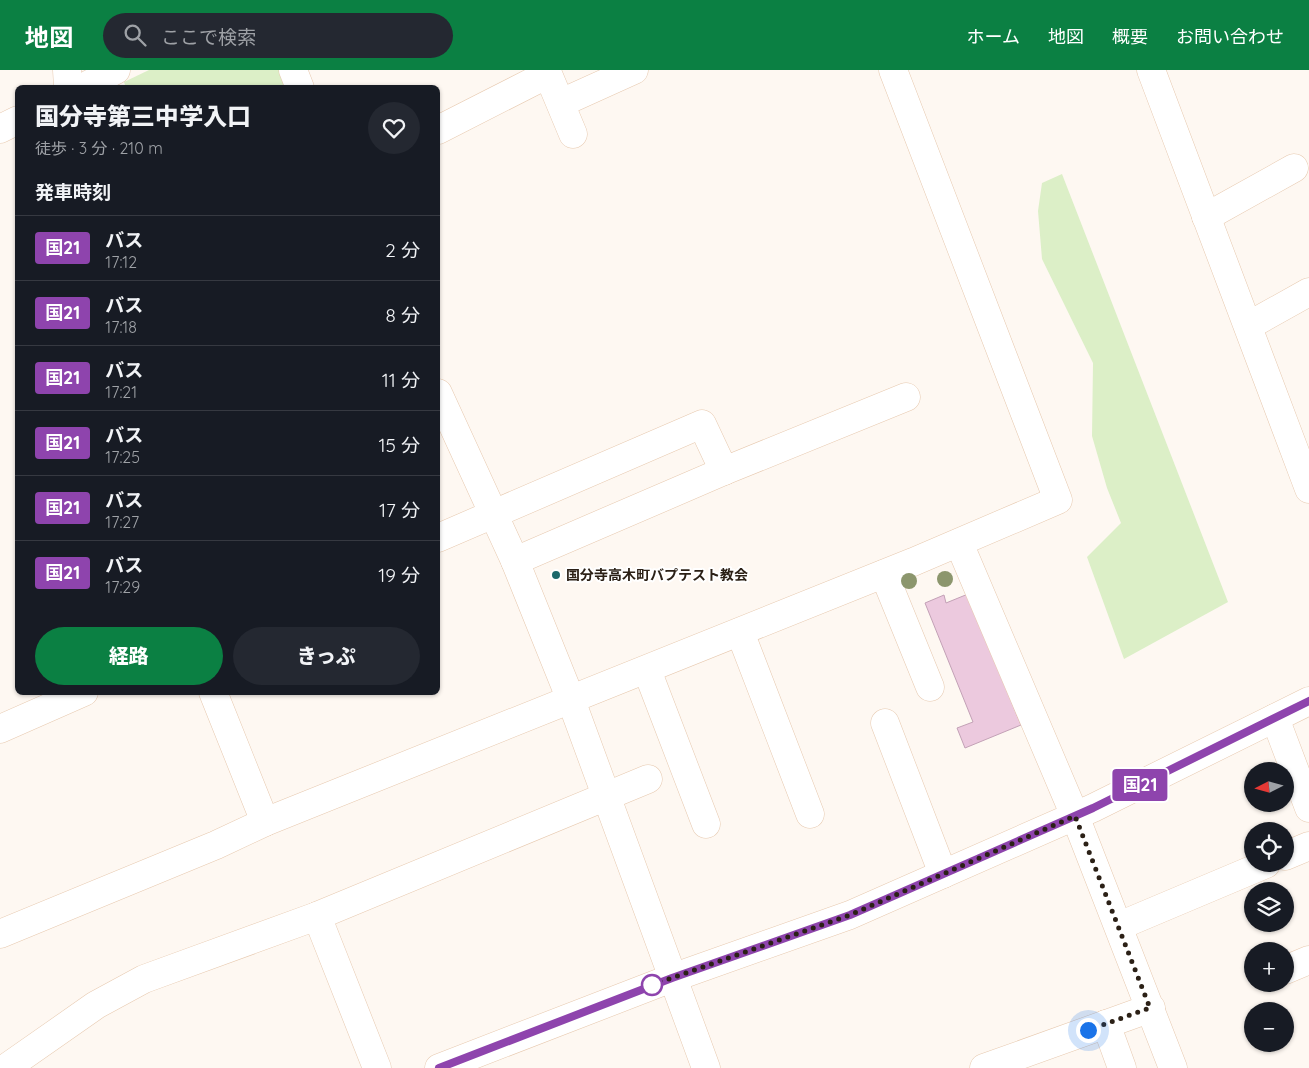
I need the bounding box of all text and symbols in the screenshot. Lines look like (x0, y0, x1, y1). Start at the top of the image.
search box (103, 13, 453, 58)
icon: search (121, 21, 149, 49)
text: 地図 (25, 22, 73, 52)
text: ここで検索 (161, 25, 256, 49)
text: ホーム (967, 25, 1020, 48)
text: 地図 (1048, 25, 1084, 48)
text: 概要 (1112, 25, 1148, 48)
text: お問い合わせ (1176, 25, 1284, 48)
text: 国分寺第三中学入口 (35, 101, 251, 131)
button: heart (368, 102, 420, 154)
text: 徒歩 · 3 分 · 210 m (35, 138, 163, 158)
text: 発車時刻 (35, 180, 111, 204)
text: バス (105, 228, 143, 252)
text: 国21 (45, 236, 80, 259)
text: 2 分 (385, 238, 420, 262)
text: 17:12 (105, 252, 137, 272)
text: バス (105, 293, 143, 317)
text: 国21 (45, 301, 80, 324)
text: 8 分 (386, 303, 420, 327)
text: 17:18 (105, 317, 137, 337)
text: バス (105, 358, 143, 382)
text: 国21 (45, 366, 80, 389)
text: 11 分 (382, 368, 420, 392)
text: 17:21 (105, 382, 137, 402)
text: バス (105, 423, 143, 447)
text: 国21 (45, 431, 80, 454)
text: 15 分 (378, 433, 420, 457)
text: 17:25 (105, 447, 140, 467)
text: バス (105, 488, 143, 512)
text: 国21 (45, 496, 80, 519)
text: 17 分 (379, 498, 420, 522)
text: 17:27 (105, 512, 139, 532)
text: バス (105, 553, 143, 577)
text: 国21 (45, 561, 80, 584)
text: 19 分 (378, 563, 420, 587)
place label: 国分寺高木町バプテスト教会 (566, 566, 748, 584)
marker: 国分寺高木町バプテスト教会 (550, 569, 562, 581)
text: 17:29 (105, 577, 140, 597)
button: 経路 (35, 627, 223, 685)
button: きっぷ (233, 627, 420, 685)
north arrow (1244, 762, 1294, 812)
map controls (1244, 762, 1294, 1052)
line badge: 国21 (1111, 769, 1169, 801)
text: 国21 (1122, 773, 1158, 796)
button: locate (1244, 822, 1294, 872)
button: layers (1244, 882, 1294, 932)
button: + (1244, 942, 1294, 992)
unlabelled marker (641, 974, 663, 996)
button: − (1244, 1002, 1294, 1052)
your location (1076, 1018, 1101, 1043)

